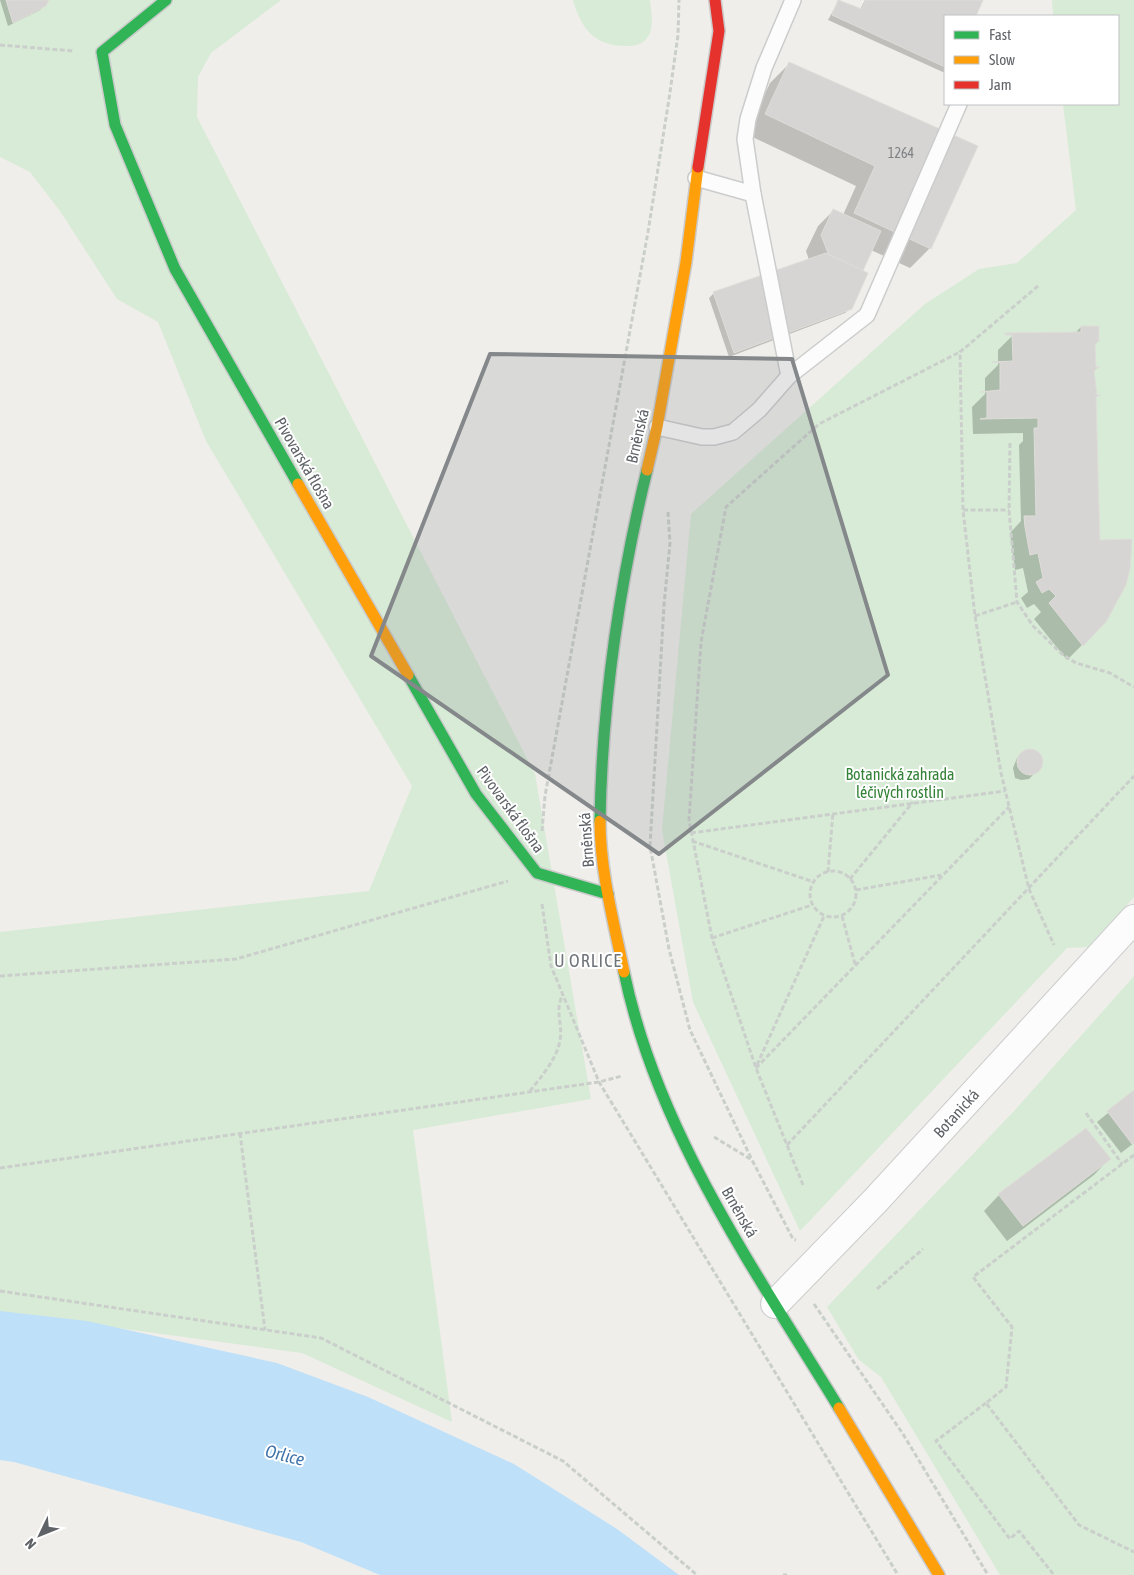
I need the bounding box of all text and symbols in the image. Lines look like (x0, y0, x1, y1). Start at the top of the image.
legend (944, 15, 1119, 105)
text: Fast (989, 26, 1011, 43)
text: Slow (989, 51, 1015, 68)
text: Jam (989, 76, 1012, 93)
house number: 1264 (888, 145, 915, 161)
street label: Brněnská (622, 407, 652, 465)
street label: Pivovarská flošna (272, 414, 338, 512)
street label: Pivovarská flošna (474, 762, 548, 856)
park label: Botanická zahrada léčivých rostlin (845, 765, 955, 802)
street label: Brněnská (575, 812, 597, 868)
district label: U ORLICE (554, 950, 622, 971)
street label: Botanická (930, 1085, 982, 1141)
street label: Brněnská (718, 1184, 762, 1240)
water label: Orlice (263, 1440, 307, 1470)
north arrow (15, 1510, 65, 1560)
text: N (22, 1535, 39, 1552)

